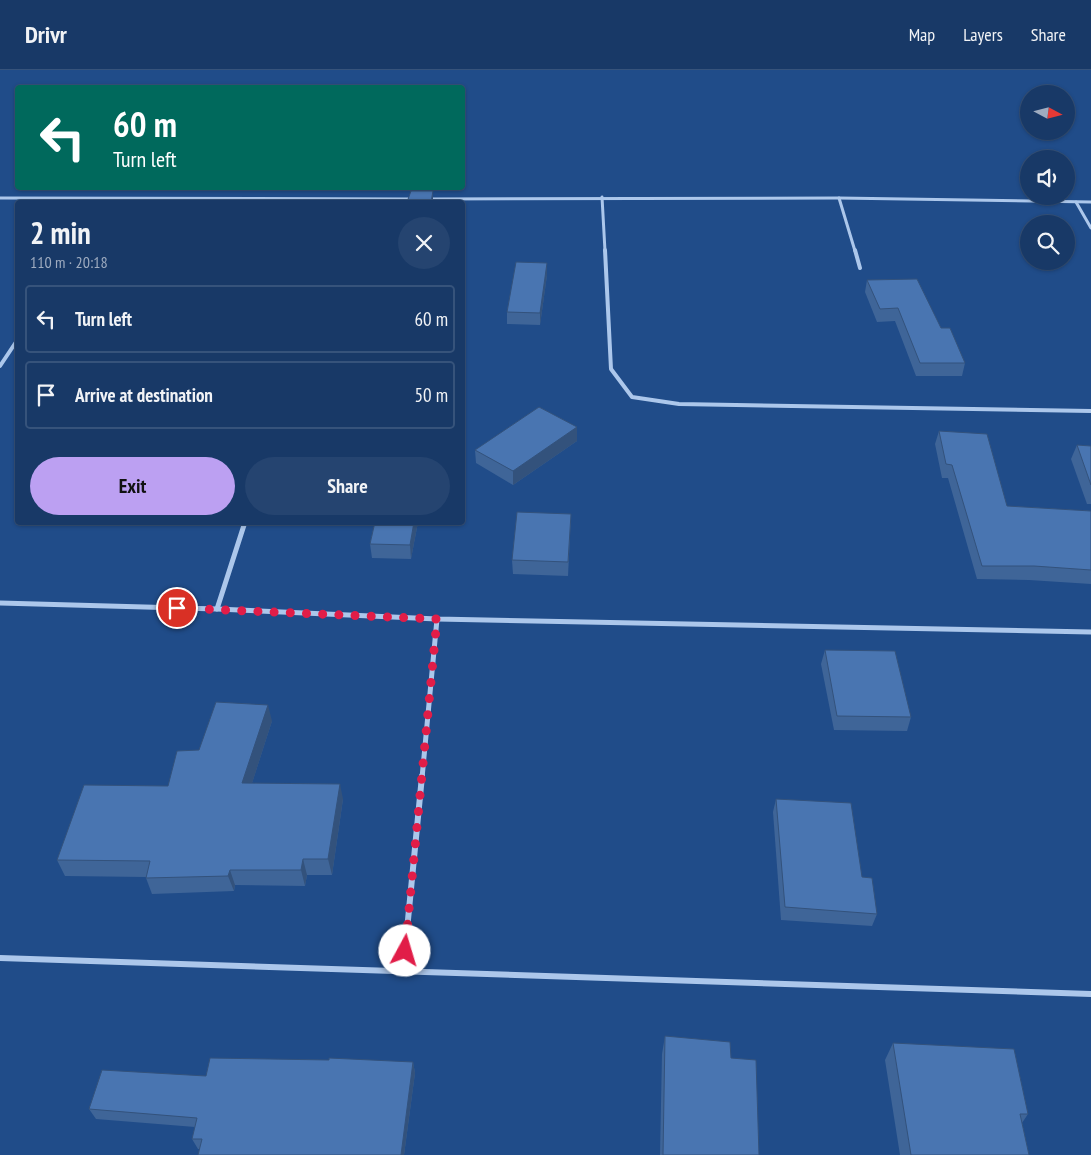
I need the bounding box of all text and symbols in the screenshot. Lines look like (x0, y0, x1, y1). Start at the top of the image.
text: Drivr (25, 19, 67, 50)
text: Map (909, 23, 935, 46)
text: Layers (963, 23, 1003, 46)
text: Share (1031, 23, 1066, 46)
north arrow (1020, 85, 1075, 140)
map controls (1020, 85, 1075, 270)
text: 60 m (113, 101, 177, 147)
icon: left (30, 105, 95, 170)
text: Turn left (113, 145, 177, 173)
button: sound (1020, 150, 1075, 205)
text: 2 min (30, 213, 91, 252)
button: search (1020, 215, 1075, 270)
button: close (398, 217, 450, 269)
text: 110 m · 20:18 (30, 252, 108, 272)
icon: left (32, 305, 60, 333)
text: Turn left (75, 307, 132, 331)
text: 60 m (415, 307, 448, 331)
icon: arrive (32, 381, 60, 409)
text: Arrive at destination (75, 383, 213, 407)
text: 50 m (415, 383, 448, 407)
button: Exit (30, 457, 235, 515)
button: Share (245, 457, 450, 515)
pin (156, 587, 198, 629)
icon: arrive (163, 594, 191, 622)
position arrow (378, 924, 430, 976)

